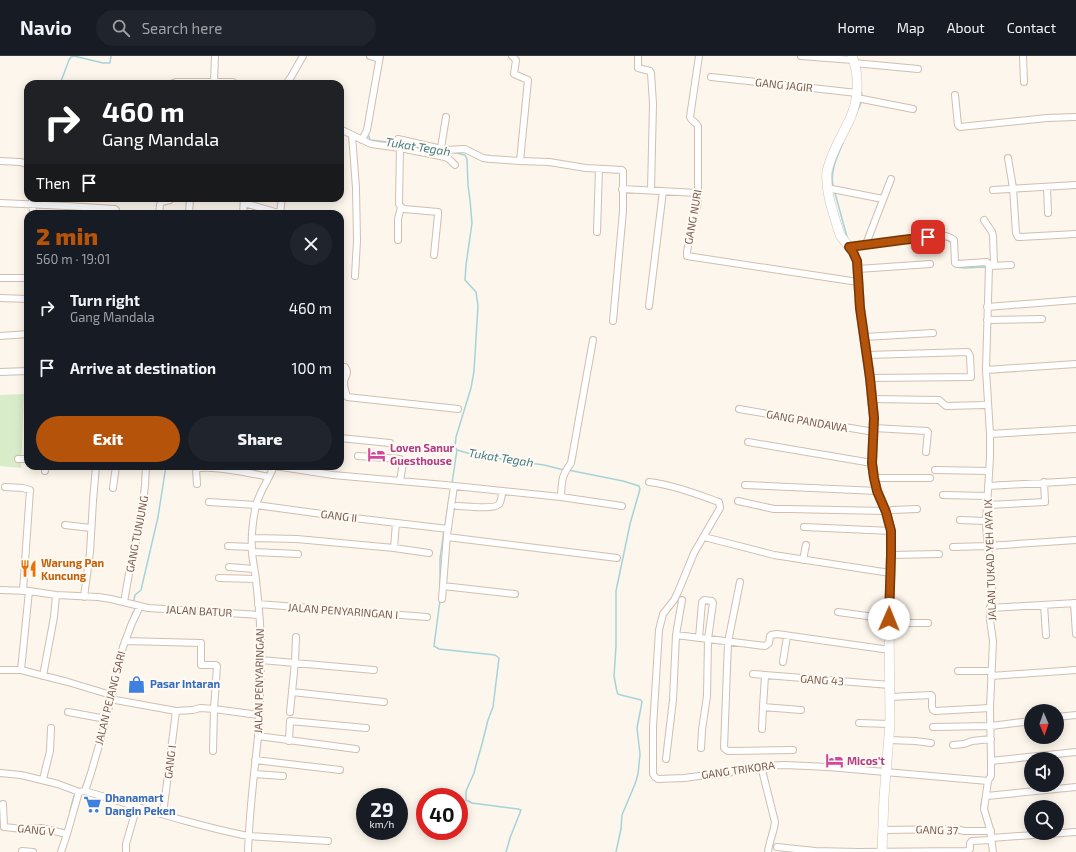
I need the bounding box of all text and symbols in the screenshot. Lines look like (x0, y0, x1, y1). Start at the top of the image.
search box (96, 10, 376, 46)
text: Navio (20, 16, 72, 39)
icon: search (110, 17, 132, 39)
text: Search here (142, 19, 222, 37)
text: Home (838, 19, 875, 36)
text: Map (897, 19, 925, 36)
text: About (947, 19, 985, 36)
text: Contact (1007, 19, 1056, 36)
street label: GANG JAGIR (755, 75, 814, 94)
text: 460 m (102, 94, 185, 128)
icon: right (36, 96, 88, 148)
text: Gang Mandala (102, 128, 219, 150)
water label: Tukat Tegah (385, 134, 452, 158)
icon: arrive (78, 172, 100, 194)
text: Then (36, 174, 70, 192)
street label: GANG NURI (681, 188, 704, 245)
pin (911, 220, 945, 254)
text: 2 min (36, 221, 98, 250)
button: close (290, 223, 332, 265)
icon: arrive (917, 226, 939, 248)
text: 560 m · 19:01 (36, 251, 110, 267)
text: Turn right (70, 291, 140, 309)
icon: right (36, 297, 58, 319)
text: 460 m (289, 299, 332, 317)
text: Gang Mandala (70, 309, 155, 325)
icon: arrive (36, 357, 58, 379)
text: Arrive at destination (70, 359, 216, 377)
text: 100 m (291, 359, 332, 377)
street label: GANG PANDAWA (765, 407, 849, 434)
button: Exit (36, 416, 180, 462)
button: Share (188, 416, 332, 462)
place label: Loven Sanur Guesthouse (390, 441, 454, 467)
hotel icon: Loven Sanur Guesthouse (367, 444, 387, 464)
water label: Tukat Tegah (468, 445, 535, 469)
street label: GANG TUNJUNG (123, 494, 150, 573)
street label: JALAN TUKAD YEH AYA IX (981, 499, 998, 621)
street label: GANG II (320, 507, 358, 524)
place label: Warung Pan Kuncung (41, 556, 104, 582)
restaurant icon: Warung Pan Kuncung (18, 559, 38, 579)
position arrow (868, 598, 910, 640)
street label: JALAN PENYARINGAN I (287, 600, 399, 621)
street label: JALAN BATUR (165, 602, 233, 619)
street label: JALAN PENYARINGAN (251, 628, 266, 734)
street label: JALAN PEJANG SARI (92, 650, 127, 746)
street label: GANG 43 (800, 671, 844, 688)
shop icon: Pasar Intaran (127, 674, 147, 694)
place label: Pasar Intaran (150, 677, 220, 690)
north arrow (1024, 704, 1064, 744)
map controls (1024, 704, 1064, 840)
street label: GANG I (161, 744, 178, 779)
hotel icon: Micos't (824, 751, 844, 771)
button: sound (1024, 752, 1064, 792)
place label: Micos't (847, 754, 885, 767)
street label: GANG TRIKORA (700, 758, 776, 781)
speed limit sign: 40 (416, 788, 468, 840)
place label: Dhanamart Dangin Peken (105, 791, 176, 817)
supermarket icon: Dhanamart Dangin Peken (82, 794, 102, 814)
text: 29 (370, 797, 394, 821)
button: search (1024, 800, 1064, 840)
text: km/h (370, 818, 394, 830)
street label: GANG V (17, 821, 56, 838)
street label: GANG 37 (915, 822, 959, 837)

